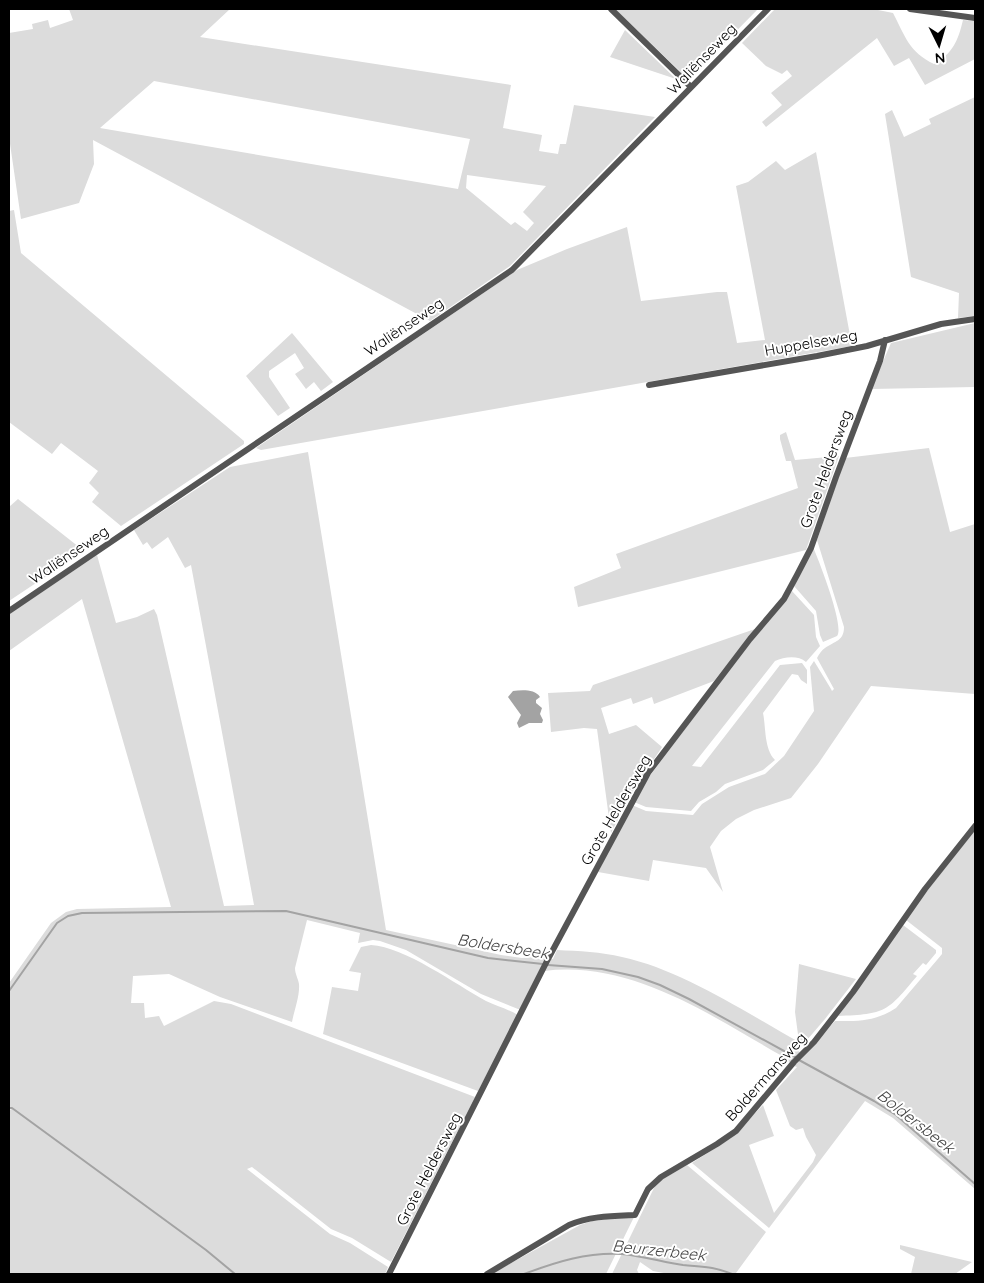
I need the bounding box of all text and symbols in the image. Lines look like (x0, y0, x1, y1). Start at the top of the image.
street label: Waliënseweg (663, 19, 740, 98)
north arrow (914, 20, 964, 70)
text: N (934, 49, 946, 67)
street label: Waliënseweg (360, 293, 447, 360)
street label: Huppelseweg (763, 325, 859, 360)
street label: Grote Heldersweg (795, 407, 856, 531)
street label: Waliënseweg (25, 521, 112, 588)
street label: Grote Heldersweg (576, 751, 655, 868)
water label: Boldersbeek (456, 929, 552, 963)
street label: Boldermansweg (721, 1028, 810, 1125)
water label: Boldersbeek (873, 1085, 960, 1158)
street label: Grote Heldersweg (392, 1109, 465, 1229)
water label: Beurzerbeek (611, 1235, 708, 1265)

